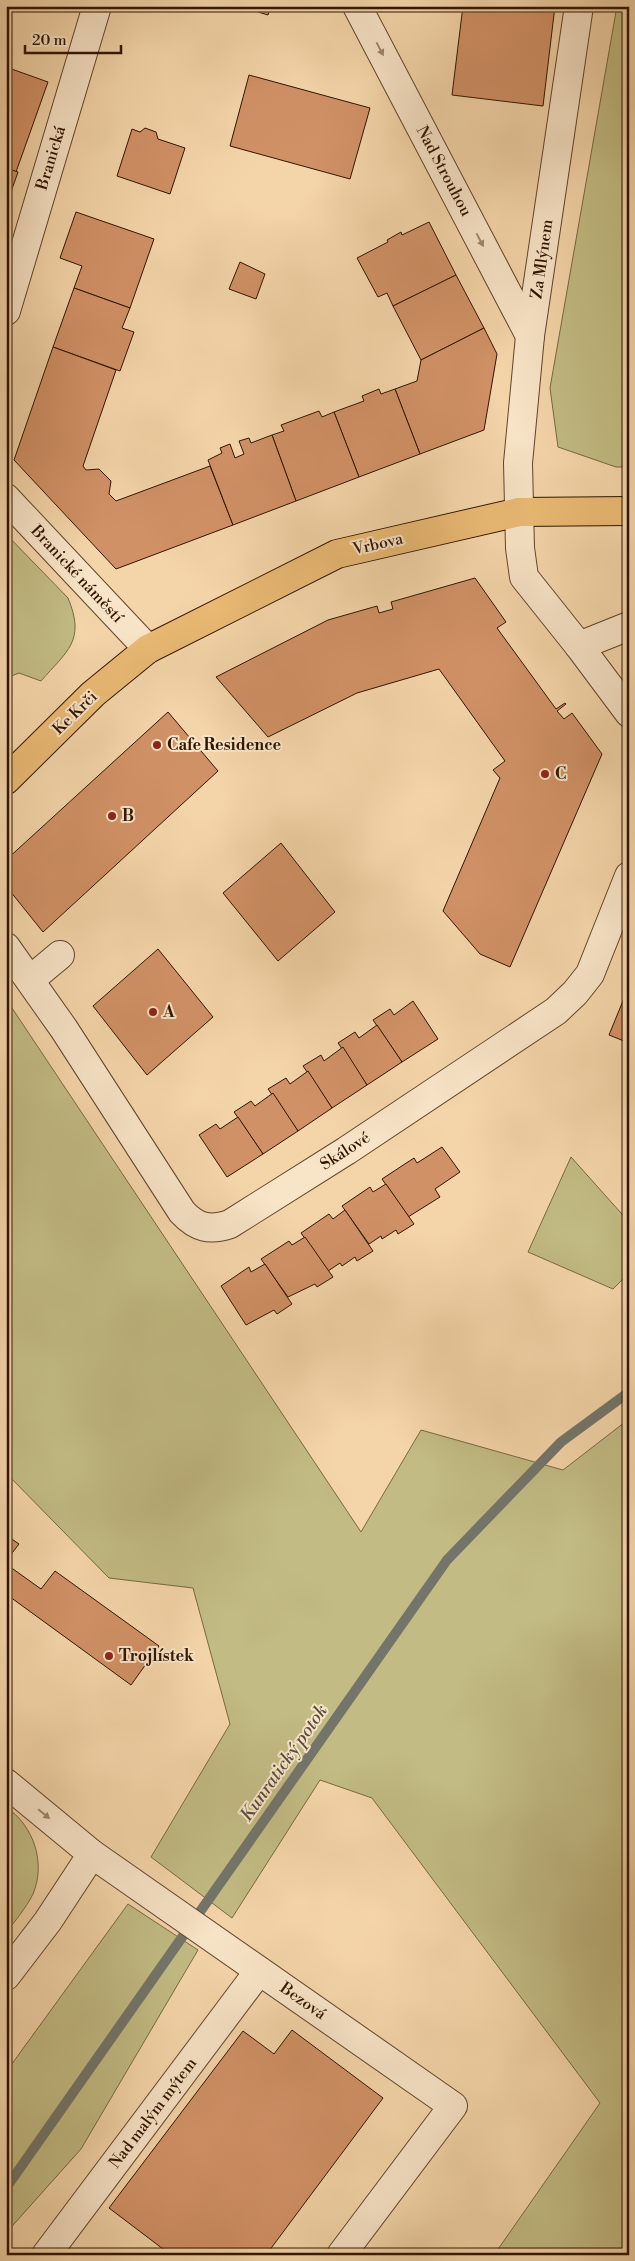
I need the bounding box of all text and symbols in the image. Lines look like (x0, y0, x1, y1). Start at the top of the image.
scale bar (25, 22, 121, 54)
text: 20 m (32, 31, 67, 50)
one-way arrow (376, 42, 384, 57)
street label: Nad Strouhou (412, 122, 476, 220)
street label: Branická (31, 123, 70, 193)
street label: Za Mlýnem (527, 218, 557, 300)
one-way arrow (476, 232, 484, 247)
street label: Branické náměstí (26, 520, 128, 628)
street label: Vrbova (350, 528, 406, 560)
street label: Ke Krči (48, 687, 102, 739)
place label: Cafe Residence (167, 735, 282, 755)
marker: Cafe Residence (151, 739, 163, 751)
place label: C (555, 764, 566, 784)
marker: C (539, 768, 551, 780)
place label: B (122, 806, 134, 826)
marker: B (106, 810, 118, 822)
place label: A (162, 1002, 175, 1022)
marker: A (147, 1006, 159, 1018)
street label: Skálové (316, 1128, 374, 1174)
place label: Trojlístek (119, 1646, 195, 1666)
marker: Trojlístek (103, 1650, 115, 1662)
water label: Kunratický potok (235, 1700, 333, 1826)
one-way arrow (38, 1808, 50, 1819)
street label: Bezová (275, 1977, 331, 2025)
street label: Nad malým mýtem (105, 2054, 201, 2172)

